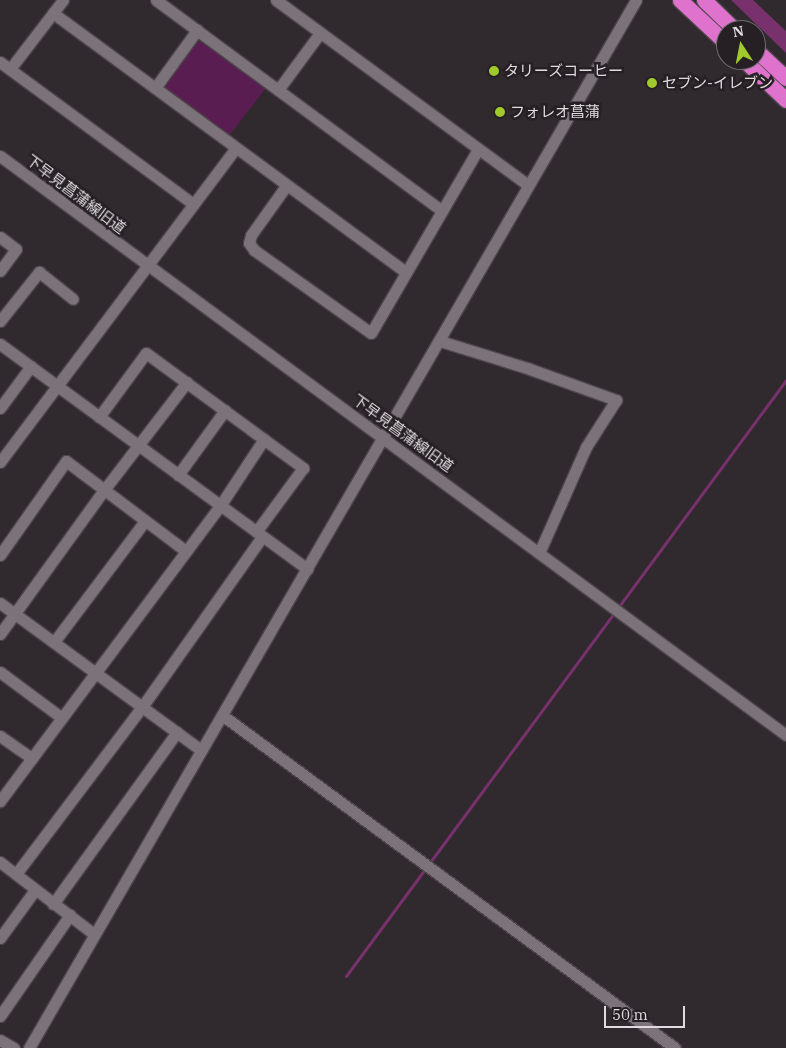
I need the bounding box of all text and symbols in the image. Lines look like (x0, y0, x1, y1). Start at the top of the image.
north arrow (716, 20, 766, 70)
text: N (731, 21, 745, 41)
place label: タリーズコーヒー (504, 62, 624, 80)
marker: タリーズコーヒー (488, 65, 500, 77)
place label: セブン-イレブン (662, 74, 773, 92)
marker: セブン-イレブン (646, 77, 658, 89)
place label: フォレオ菖蒲 (510, 103, 600, 121)
marker: フォレオ菖蒲 (494, 106, 506, 118)
street label: 下早見菖蒲線旧道 (23, 151, 129, 237)
street label: 下早見菖蒲線旧道 (349, 390, 457, 476)
scale bar (606, 996, 687, 1028)
text: 50 m (612, 1005, 648, 1024)

